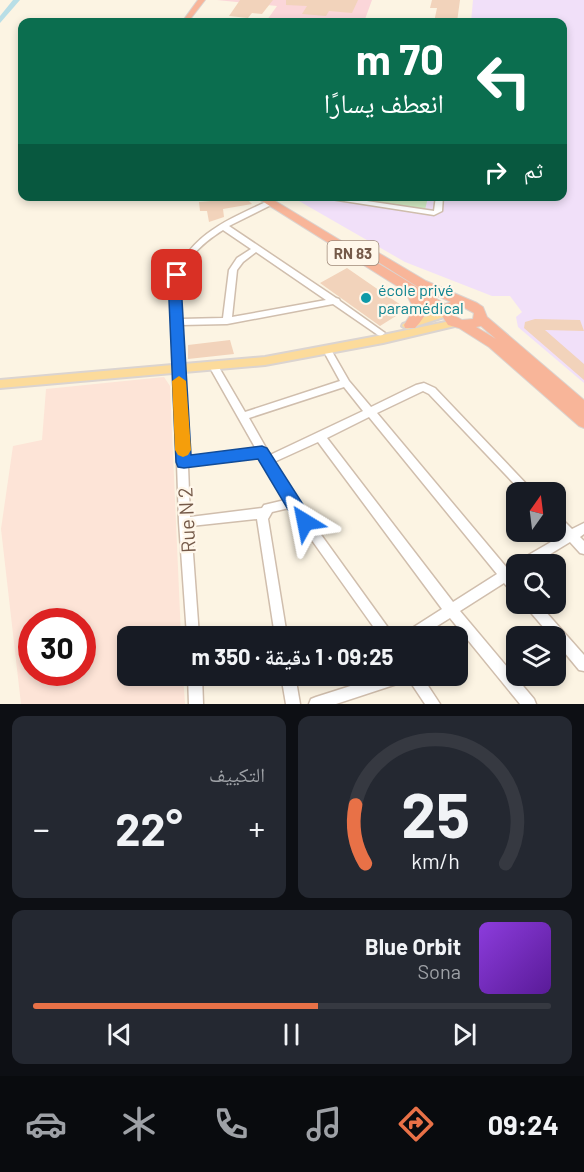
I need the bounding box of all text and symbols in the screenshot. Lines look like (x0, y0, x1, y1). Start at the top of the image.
text: 70 m (356, 33, 444, 83)
icon: left (465, 42, 543, 120)
text: انعطف يسارًا (324, 86, 444, 118)
icon: right (479, 156, 512, 189)
text: ثم (524, 156, 543, 182)
road number: RN 83 (328, 241, 378, 265)
pin (151, 249, 202, 300)
icon: arrive (160, 258, 193, 291)
place label: école privé paramédical (378, 280, 464, 317)
marker: école privé paramédical (359, 291, 373, 305)
north arrow (506, 482, 566, 542)
map controls (506, 482, 566, 686)
street label: Rue N 2 (172, 486, 200, 554)
position arrow (273, 490, 337, 554)
button: search (506, 554, 566, 614)
speed limit sign: 30 (18, 608, 96, 686)
button: layers (506, 626, 566, 686)
text: 09:25 · 1 دقيقة · 350 m (192, 643, 393, 669)
text: التكييف (209, 762, 265, 786)
text: 25 (401, 776, 469, 850)
text: 22° (115, 801, 183, 855)
text: − (33, 808, 50, 848)
text: + (248, 808, 265, 848)
text: km/h (411, 848, 459, 873)
text: Blue Orbit (365, 933, 461, 959)
text: Sona (417, 959, 461, 983)
icon: previous (103, 1018, 136, 1051)
icon: pause (275, 1018, 308, 1051)
icon: next (448, 1018, 481, 1051)
icon: car (25, 1103, 67, 1145)
icon: climate (118, 1103, 160, 1145)
icon: phone (210, 1103, 252, 1145)
icon: music (303, 1103, 345, 1145)
icon: directions (395, 1103, 437, 1145)
text: 09:24 (488, 1108, 559, 1140)

